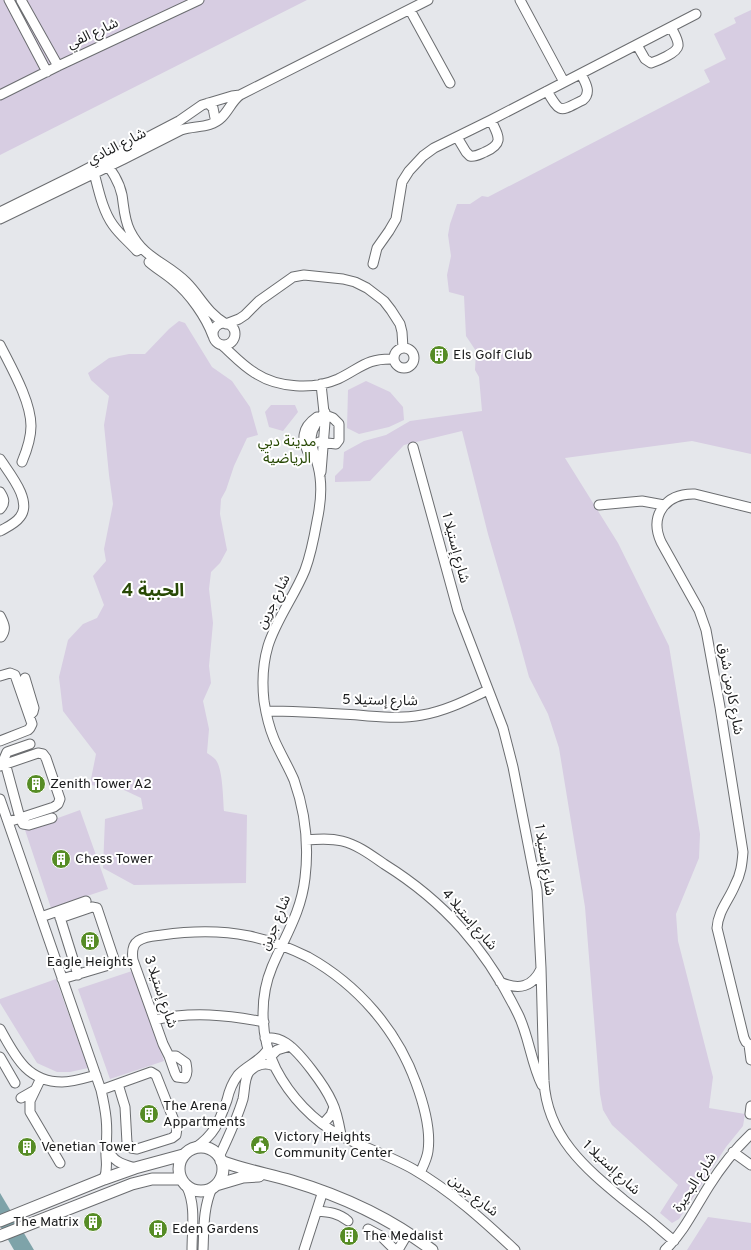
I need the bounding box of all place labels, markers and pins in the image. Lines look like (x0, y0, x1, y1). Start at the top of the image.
building icon: Els Golf Club (428, 344, 450, 366)
place label: Els Golf Club (453, 347, 533, 364)
building icon: Zenith Tower A2 (25, 773, 47, 795)
place label: Zenith Tower A2 (50, 776, 152, 793)
building icon: Chess Tower (50, 848, 72, 870)
place label: Chess Tower (75, 851, 154, 868)
building icon: Eagle Heights (79, 930, 101, 952)
place label: Eagle Heights (47, 954, 133, 971)
place label: The Arena Appartments (163, 1098, 246, 1131)
building icon: The Arena Appartments (138, 1103, 160, 1125)
place label: Victory Heights Community Center (274, 1129, 393, 1162)
public building icon: Victory Heights Community Center (249, 1134, 271, 1156)
building icon: Venetian Tower (16, 1136, 38, 1158)
place label: Venetian Tower (41, 1139, 137, 1156)
building icon: The Matrix (82, 1211, 104, 1233)
place label: The Matrix (13, 1214, 79, 1231)
building icon: Eden Gardens (147, 1218, 169, 1240)
place label: Eden Gardens (172, 1221, 259, 1238)
building icon: The Medalist (338, 1225, 360, 1247)
place label: The Medalist (363, 1228, 443, 1245)

